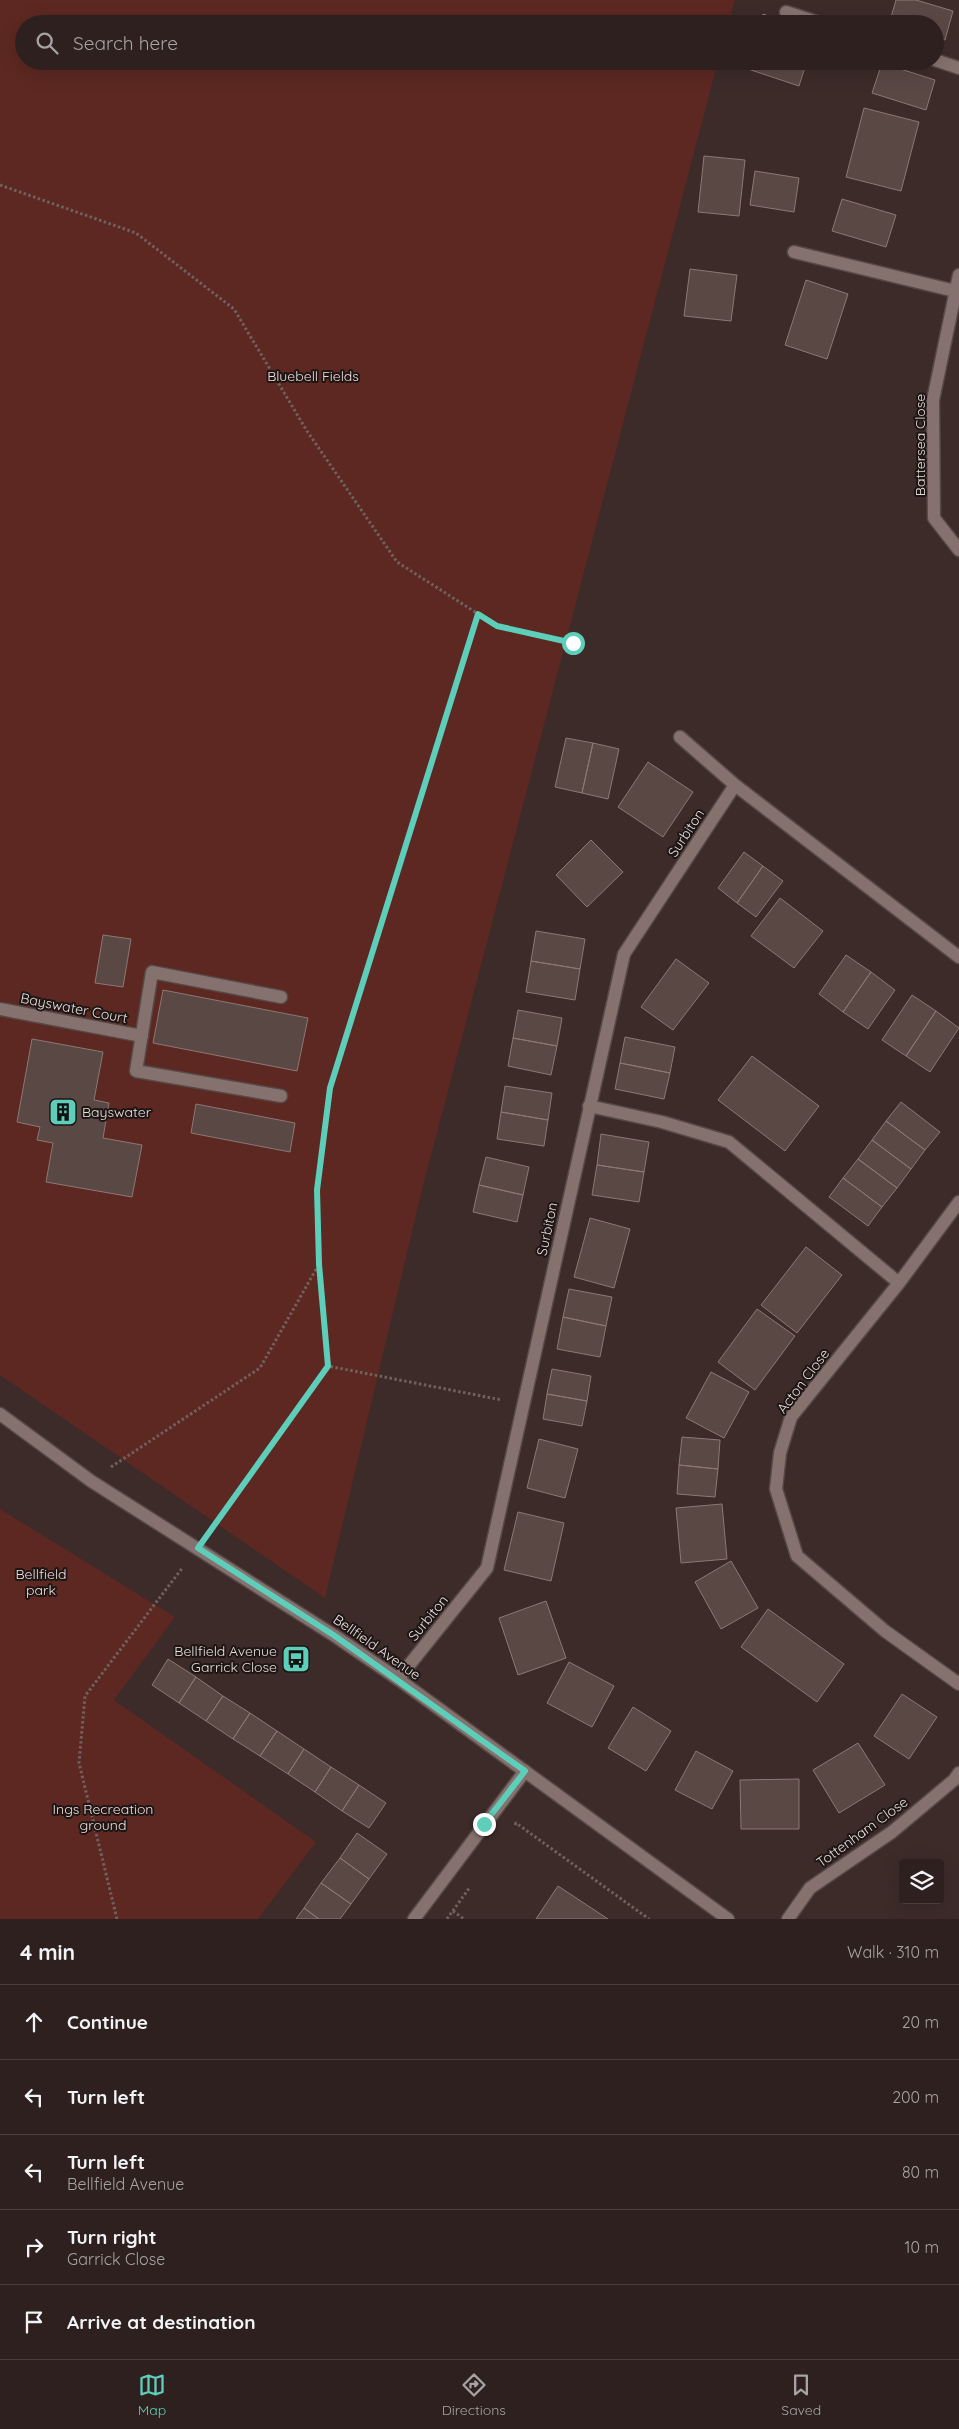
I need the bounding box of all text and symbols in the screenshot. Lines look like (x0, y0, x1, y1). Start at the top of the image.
search box (15, 15, 944, 70)
icon: search (33, 29, 61, 57)
text: Search here (73, 31, 178, 55)
park label: Bluebell Fields (267, 367, 359, 385)
street label: Battersea Close (911, 394, 929, 496)
route start (562, 632, 585, 655)
street label: Surbiton (664, 805, 708, 861)
street label: Bayswater Court (19, 989, 129, 1027)
building icon: Bayswater (48, 1097, 78, 1127)
place label: Bayswater (82, 1103, 152, 1121)
street label: Surbiton (533, 1201, 561, 1257)
street label: Acton Close (773, 1345, 833, 1417)
park label: Bellfield park (16, 1565, 66, 1599)
street label: Surbiton (404, 1591, 452, 1645)
street label: Bellfield Avenue (330, 1610, 424, 1684)
place label: Bellfield Avenue Garrick Close (174, 1642, 277, 1676)
bus stop icon: Bellfield Avenue Garrick Close (281, 1644, 311, 1674)
street label: Tottenham Close (813, 1793, 911, 1871)
park label: Ings Recreation ground (53, 1800, 153, 1834)
route end (473, 1813, 496, 1836)
map controls (899, 1859, 944, 1904)
button: layers (899, 1859, 944, 1904)
text: 4 min (20, 1939, 75, 1965)
text: Walk · 310 m (847, 1942, 939, 1962)
icon: ahead (20, 2008, 48, 2036)
text: Continue (67, 2010, 148, 2034)
text: 20 m (902, 2012, 939, 2032)
icon: left (20, 2083, 48, 2111)
text: Turn left (67, 2085, 145, 2109)
text: 200 m (892, 2087, 939, 2107)
text: Turn left (67, 2150, 145, 2174)
icon: left (20, 2158, 48, 2186)
text: 80 m (902, 2162, 939, 2182)
text: Bellfield Avenue (67, 2174, 184, 2194)
text: Turn right (67, 2225, 156, 2249)
icon: right (20, 2233, 48, 2261)
text: 10 m (905, 2237, 939, 2257)
text: Garrick Close (67, 2249, 165, 2269)
icon: arrive (20, 2308, 48, 2336)
text: Arrive at destination (67, 2310, 256, 2334)
tab: Map (138, 2371, 166, 2419)
tab: Directions (442, 2371, 506, 2419)
tab: Saved (781, 2371, 821, 2419)

